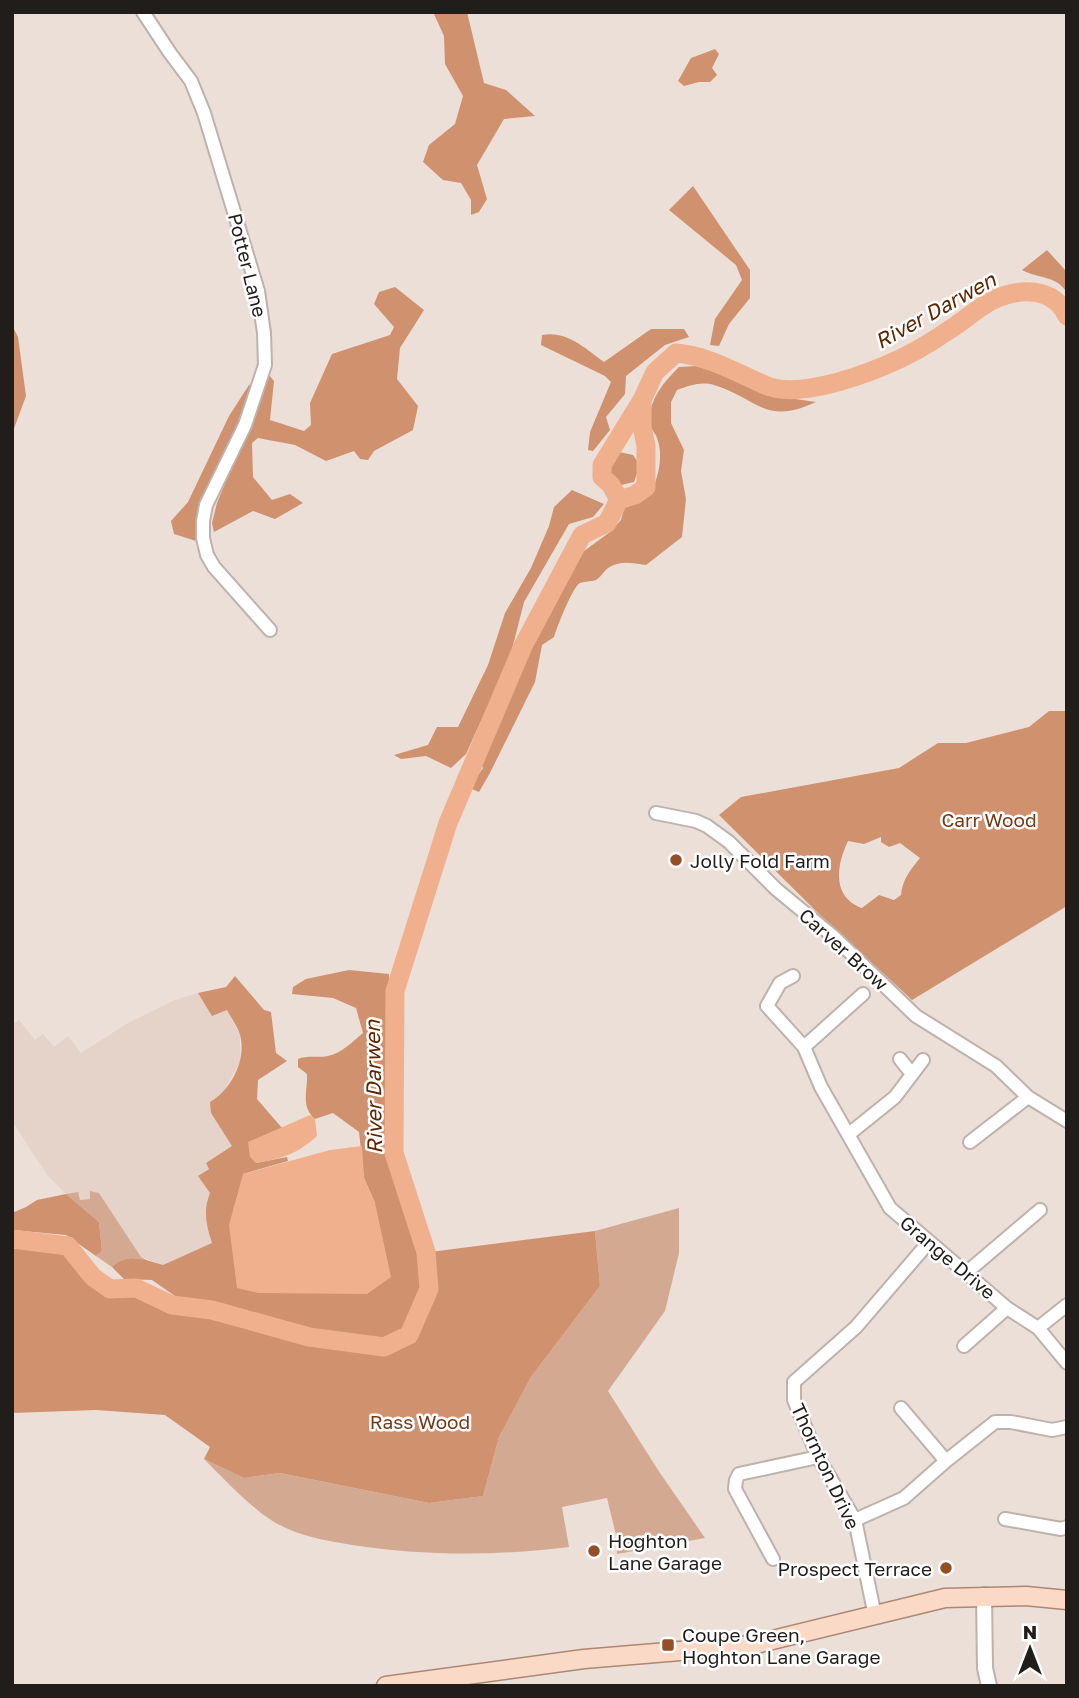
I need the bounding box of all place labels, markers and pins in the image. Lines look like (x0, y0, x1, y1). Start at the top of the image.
place label: Jolly Fold Farm (690, 849, 830, 872)
marker: Jolly Fold Farm (668, 852, 684, 868)
place label: Hoghton Lane Garage (608, 1529, 722, 1574)
marker: Hoghton Lane Garage (586, 1543, 602, 1559)
place label: Prospect Terrace (778, 1557, 932, 1580)
marker: Prospect Terrace (938, 1560, 954, 1576)
place label: Coupe Green, Hoghton Lane Garage (682, 1623, 880, 1668)
marker: Coupe Green, Hoghton Lane Garage (660, 1637, 676, 1653)

